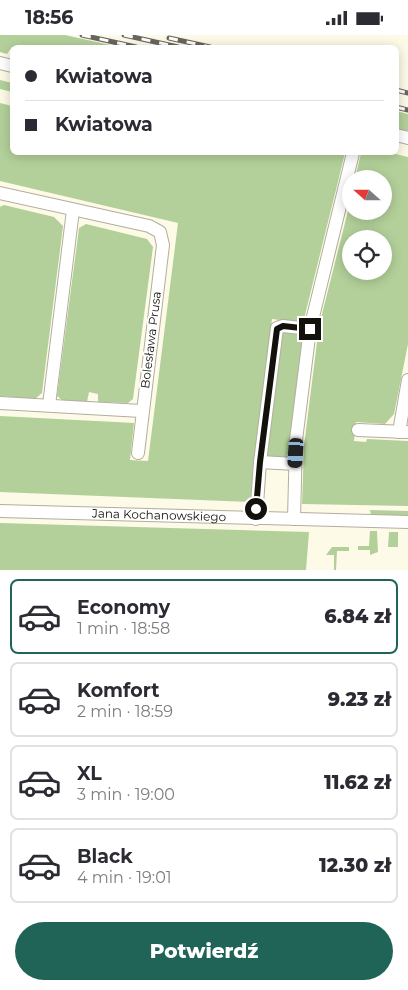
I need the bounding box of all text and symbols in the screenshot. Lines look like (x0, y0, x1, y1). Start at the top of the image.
text: 18:56 (25, 6, 73, 29)
text: Kwiatowa (55, 65, 153, 88)
text: Kwiatowa (55, 113, 153, 136)
north arrow (342, 170, 392, 220)
map controls (342, 170, 392, 280)
button: locate (342, 230, 392, 280)
street label: Bolesława Prusa (137, 290, 164, 389)
route end (299, 318, 321, 340)
car (287, 438, 304, 468)
route start (245, 498, 267, 520)
street label: Jana Kochanowskiego (91, 505, 226, 524)
icon: car (17, 594, 62, 639)
text: Economy (77, 596, 170, 619)
text: 6.84 zł (324, 605, 391, 628)
text: 1 min · 18:58 (77, 619, 170, 638)
icon: car (17, 677, 62, 722)
text: Komfort (77, 679, 159, 702)
text: 9.23 zł (328, 688, 391, 711)
text: 2 min · 18:59 (77, 702, 173, 721)
icon: car (17, 760, 62, 805)
text: XL (77, 762, 102, 785)
text: 11.62 zł (324, 771, 391, 794)
text: 3 min · 19:00 (77, 785, 175, 804)
icon: car (17, 843, 62, 888)
text: Black (77, 845, 133, 868)
text: 12.30 zł (319, 854, 391, 877)
text: 4 min · 19:01 (77, 868, 172, 887)
button: Potwierdź (15, 922, 393, 980)

